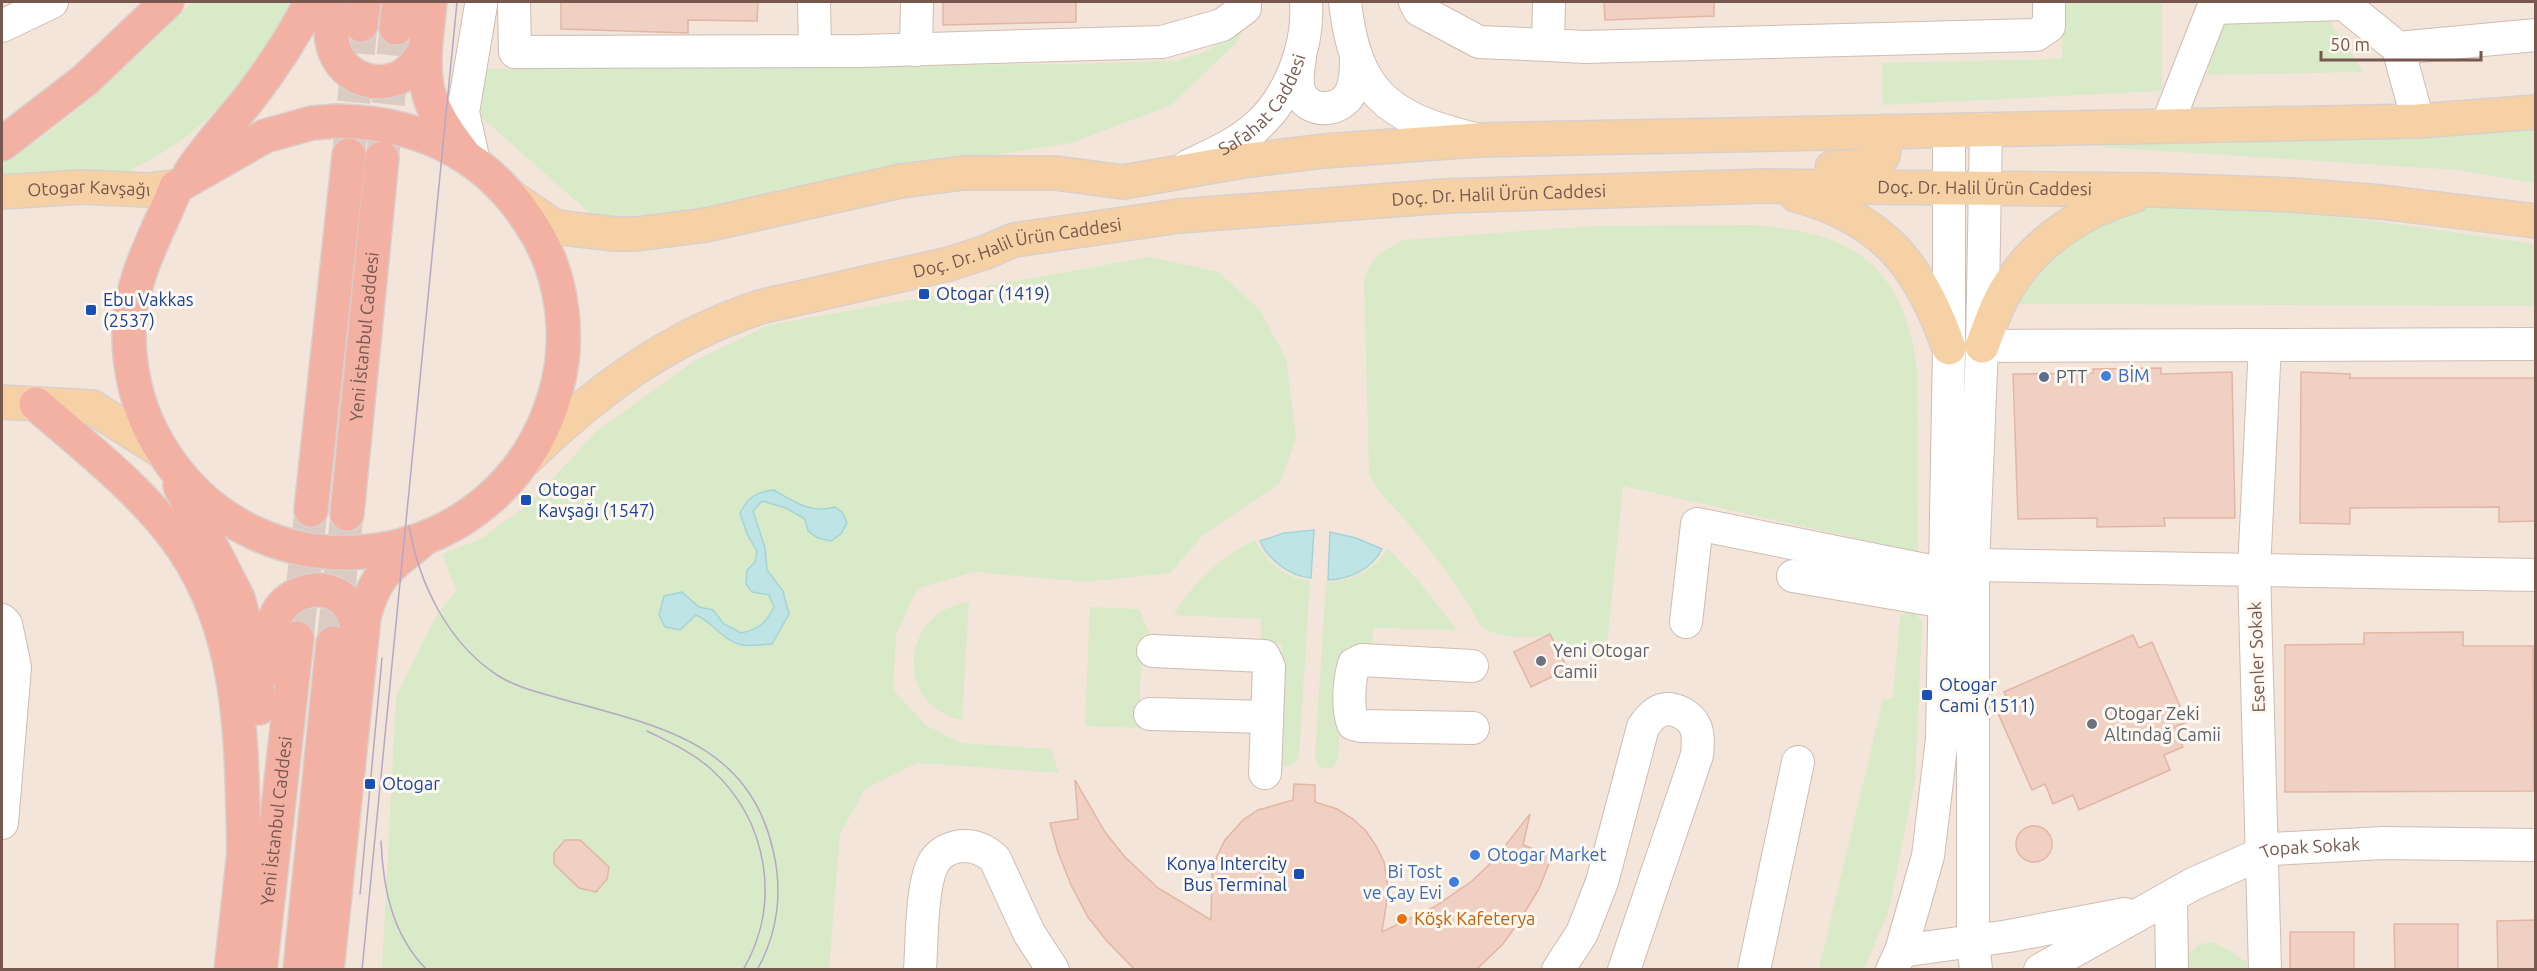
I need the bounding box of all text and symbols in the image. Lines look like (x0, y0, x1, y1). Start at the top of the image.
scale bar (2321, 24, 2482, 62)
text: 50 m (2330, 34, 2370, 54)
street label: Safahat Caddesi (1215, 51, 1309, 159)
street label: Otogar Kavşağı (27, 176, 151, 199)
street label: Doç. Dr. Halil Ürün Caddesi (1877, 176, 2092, 198)
street label: Doç. Dr. Halil Ürün Caddesi (1391, 180, 1606, 209)
street label: Doç. Dr. Halil Ürün Caddesi (911, 213, 1123, 281)
street label: Yeni İstanbul Caddesi (345, 251, 382, 423)
place label: Otogar (1419) (936, 283, 1050, 304)
marker: Otogar (1419) (917, 287, 931, 301)
place label: Ebu Vakkas (2537) (103, 289, 194, 331)
marker: Ebu Vakkas (2537) (84, 303, 98, 317)
place label: BİM (2118, 365, 2150, 385)
place label: PTT (2056, 366, 2087, 386)
marker: BİM (2099, 369, 2113, 383)
marker: PTT (2037, 370, 2051, 384)
place label: Otogar Kavşağı (1547) (538, 479, 655, 521)
marker: Otogar Kavşağı (1547) (519, 493, 533, 507)
street label: Esenler Sokak (2244, 601, 2268, 713)
place label: Yeni Otogar Camii (1553, 640, 1649, 681)
marker: Yeni Otogar Camii (1534, 654, 1548, 668)
place label: Otogar Cami (1511) (1939, 674, 2035, 716)
marker: Otogar Cami (1511) (1920, 688, 1934, 702)
place label: Otogar Zeki Altındağ Camii (2104, 703, 2221, 744)
marker: Otogar Zeki Altındağ Camii (2085, 717, 2099, 731)
street label: Yeni İstanbul Caddesi (256, 735, 295, 907)
place label: Otogar (382, 773, 440, 793)
marker: Otogar (363, 777, 377, 791)
street label: Topak Sokak (2257, 833, 2360, 862)
place label: Otogar Market (1487, 844, 1607, 864)
marker: Otogar Market (1468, 848, 1482, 862)
place label: Konya Intercity Bus Terminal (1166, 853, 1287, 894)
place label: Bi Tost ve Çay Evi (1363, 861, 1442, 902)
marker: Konya Intercity Bus Terminal (1292, 867, 1306, 881)
marker: Bi Tost ve Çay Evi (1447, 875, 1461, 889)
place label: Köşk Kafeterya (1414, 908, 1535, 928)
marker: Köşk Kafeterya (1395, 912, 1409, 926)

